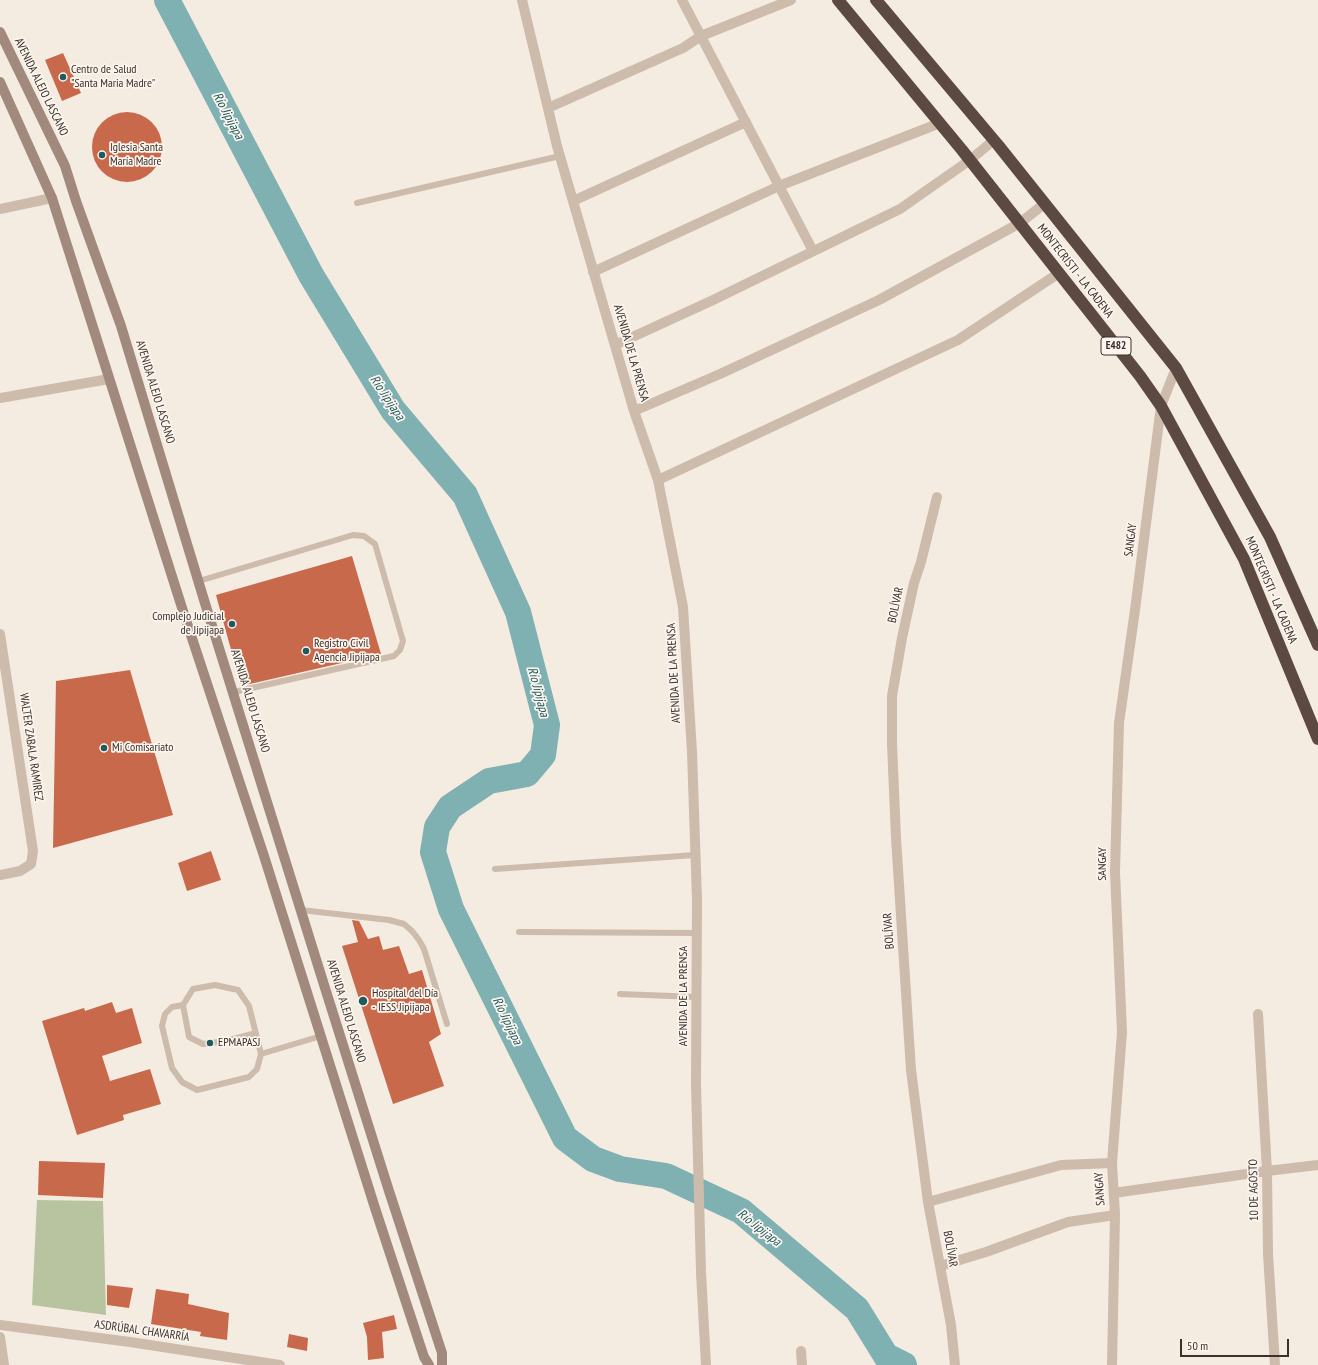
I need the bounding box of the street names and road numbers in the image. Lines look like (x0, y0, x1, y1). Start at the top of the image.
street label: AVENIDA ALEJO LASCANO (11, 36, 71, 138)
street label: MONTECRISTI - LA CADENA (1034, 221, 1116, 321)
street label: AVENIDA DE LA PRENSA (610, 303, 652, 403)
road number: E482 (1101, 337, 1131, 355)
street label: AVENIDA ALEJO LASCANO (132, 339, 178, 445)
street label: SANGAY (1122, 522, 1140, 558)
street label: MONTECRISTI - LA CADENA (1242, 534, 1300, 646)
street label: BOLÍVAR (885, 586, 907, 624)
street label: AVENIDA DE LA PRENSA (664, 623, 684, 723)
street label: AVENIDA ALEJO LASCANO (227, 648, 273, 754)
street label: WALTER ZABALA RAMIREZ (16, 692, 46, 802)
street label: SANGAY (1096, 847, 1110, 881)
street label: BOLÍVAR (881, 912, 897, 950)
street label: AVENIDA DE LA PRENSA (677, 946, 691, 1046)
street label: AVENIDA ALEJO LASCANO (323, 958, 369, 1064)
street label: 10 DE AGOSTO (1246, 1159, 1262, 1221)
street label: SANGAY (1092, 1172, 1108, 1206)
street label: BOLÍVAR (940, 1230, 960, 1268)
street label: ASDRÚBAL CHAVARRÍA (94, 1317, 190, 1345)

